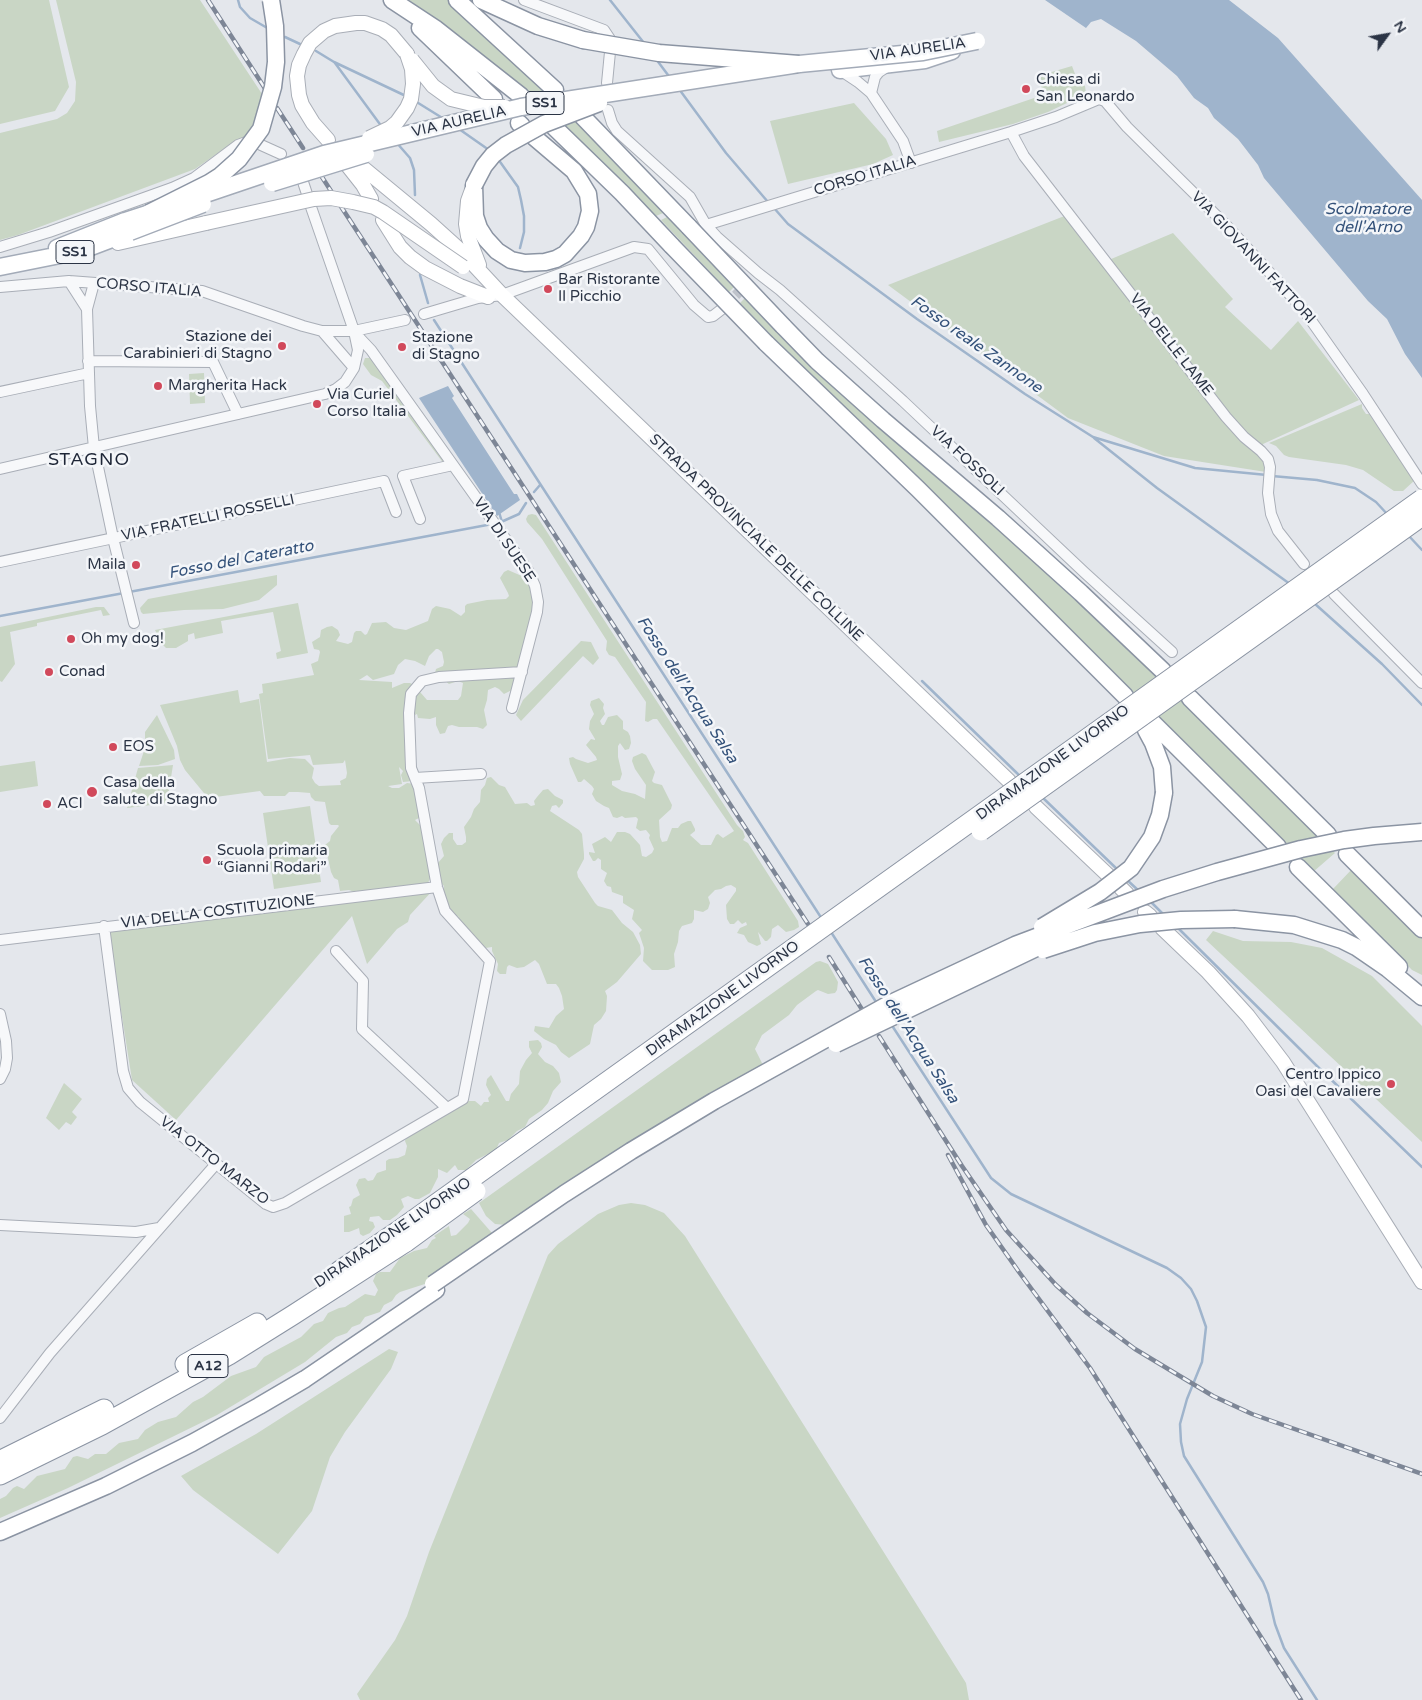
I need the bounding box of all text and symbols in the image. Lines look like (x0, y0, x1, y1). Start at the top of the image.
north arrow (1362, 10, 1412, 60)
text: N (1390, 18, 1410, 36)
street label: VIA AURELIA (869, 34, 967, 66)
place label: Chiesa di San Leonardo (1036, 71, 1135, 106)
marker: Chiesa di San Leonardo (1020, 83, 1032, 95)
road number: SS1 (526, 92, 564, 115)
street label: VIA AURELIA (410, 102, 508, 142)
street label: CORSO ITALIA (812, 152, 918, 200)
street label: VIA GIOVANNI FATTORI (1187, 188, 1319, 328)
water label: Scolmatore dell'Arno (1325, 200, 1411, 238)
road number: SS1 (56, 240, 94, 264)
place label: Bar Ristorante Il Picchio (558, 271, 660, 306)
street label: CORSO ITALIA (95, 274, 203, 302)
marker: Bar Ristorante Il Picchio (542, 283, 554, 295)
street label: VIA DELLE LAME (1125, 290, 1217, 400)
water label: Fosso reale Zannone (906, 292, 1046, 398)
place label: Stazione dei Carabinieri di Stagno (123, 328, 272, 363)
place label: Stazione di Stagno (412, 329, 480, 364)
marker: Stazione dei Carabinieri di Stagno (276, 340, 288, 352)
marker: Stazione di Stagno (396, 341, 408, 353)
place label: Margherita Hack (168, 377, 287, 395)
marker: Margherita Hack (152, 380, 164, 392)
place label: Via Curiel Corso Italia (327, 386, 406, 421)
marker: Via Curiel Corso Italia (311, 398, 323, 410)
street label: VIA FOSSOLI (926, 422, 1008, 500)
street label: STRADA PROVINCIALE DELLE COLLINE (645, 431, 867, 645)
district label: STAGNO (47, 449, 131, 471)
street label: VIA FRATELLI ROSSELLI (120, 491, 296, 545)
street label: VIA DI SUESE (469, 494, 539, 586)
water label: Fosso del Cateratto (167, 537, 315, 583)
place label: Maila (87, 556, 126, 574)
marker: Maila (130, 559, 142, 571)
water label: Fosso dell'Acqua Salsa (632, 613, 742, 767)
place label: Oh my dog! (81, 630, 164, 648)
marker: Oh my dog! (65, 633, 77, 645)
place label: Conad (59, 663, 105, 681)
marker: Conad (43, 666, 55, 678)
street label: DIRAMAZIONE LIVORNO (973, 701, 1133, 825)
place label: EOS (123, 738, 154, 756)
marker: EOS (107, 741, 119, 753)
place label: Casa della salute di Stagno (103, 774, 217, 809)
marker: Casa della salute di Stagno (85, 785, 99, 799)
place label: ACI (57, 795, 83, 813)
marker: ACI (41, 798, 53, 810)
place label: Scuola primaria “Gianni Rodari” (217, 842, 328, 877)
marker: Scuola primaria “Gianni Rodari” (201, 854, 213, 866)
street label: VIA DELLA COSTITUZIONE (120, 891, 316, 933)
street label: DIRAMAZIONE LIVORNO (643, 937, 803, 1061)
water label: Fosso dell'Acqua Salsa (853, 953, 963, 1107)
place label: Centro Ippico Oasi del Cavaliere (1255, 1066, 1381, 1101)
marker: Centro Ippico Oasi del Cavaliere (1385, 1078, 1397, 1090)
street label: VIA OTTO MARZO (156, 1113, 272, 1209)
street label: DIRAMAZIONE LIVORNO (311, 1174, 475, 1292)
road number: A12 (188, 1354, 228, 1378)

